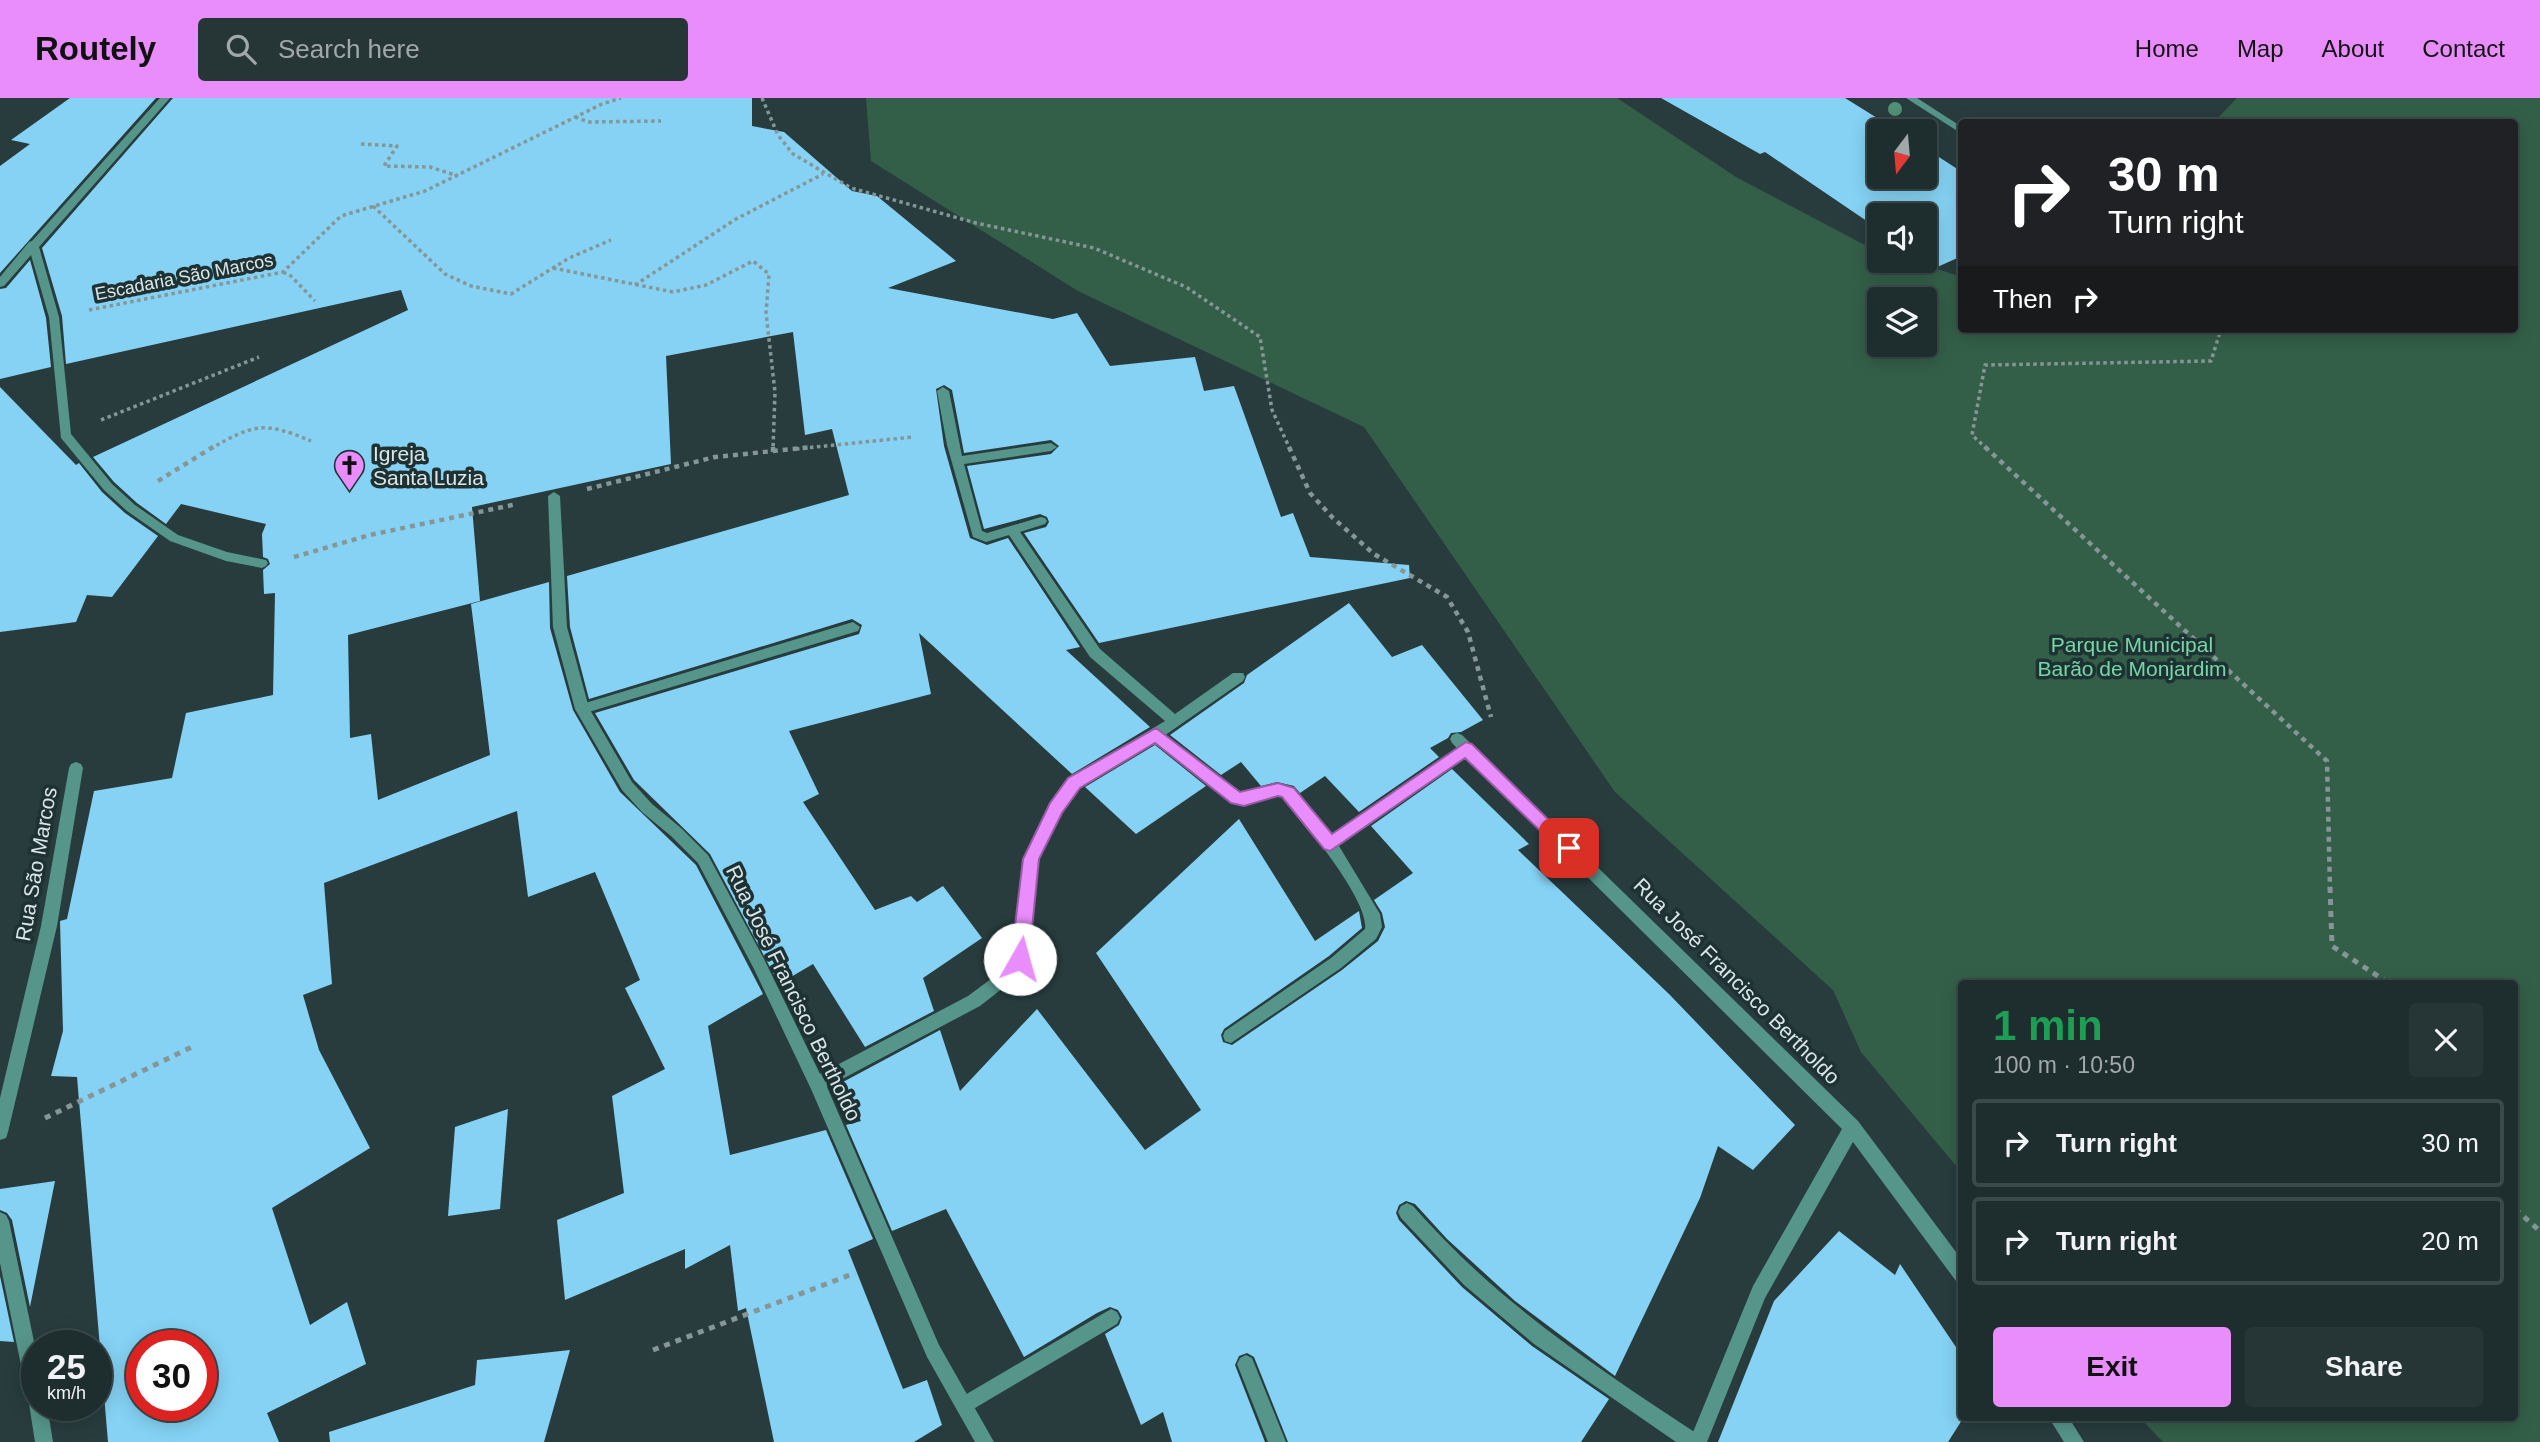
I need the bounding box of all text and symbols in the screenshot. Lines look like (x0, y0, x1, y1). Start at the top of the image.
search box (198, 18, 688, 81)
text: Routely (35, 30, 156, 67)
icon: search (222, 30, 260, 68)
text: Search here (278, 34, 420, 64)
text: Home (2135, 35, 2199, 62)
text: Map (2237, 35, 2284, 62)
text: About (2322, 35, 2384, 62)
text: Contact (2422, 35, 2505, 62)
north arrow (1867, 119, 1937, 189)
map controls (1867, 119, 1937, 357)
icon: right (1993, 147, 2084, 238)
text: 30 m (2108, 147, 2220, 201)
button: sound (1867, 203, 1937, 273)
text: Turn right (2108, 204, 2244, 240)
street label: Escadaria São Marcos (93, 250, 275, 304)
icon: right (2066, 280, 2104, 318)
text: Then (1993, 284, 2052, 314)
button: layers (1867, 287, 1937, 357)
place label: Igreja Santa Luzia (373, 442, 484, 489)
church icon: Igreja Santa Luzia (333, 448, 367, 492)
park label: Parque Municipal Barão de Monjardim (2037, 633, 2227, 680)
street label: Rua São Marcos (11, 785, 61, 943)
pin (1539, 818, 1599, 878)
icon: arrive (1550, 829, 1588, 867)
street label: Rua José Francisco Bertholdo (722, 862, 866, 1124)
street label: Rua José Francisco Bertholdo (1629, 873, 1845, 1089)
position arrow (983, 922, 1057, 996)
text: 1 min (1993, 1002, 2103, 1049)
button: close (2409, 1003, 2483, 1077)
text: 100 m · 10:50 (1993, 1052, 2135, 1078)
icon: right (1997, 1124, 2035, 1162)
text: Turn right (2056, 1128, 2177, 1158)
text: 30 m (2421, 1128, 2479, 1158)
icon: right (1997, 1222, 2035, 1260)
text: Turn right (2056, 1226, 2177, 1256)
text: 20 m (2421, 1226, 2479, 1256)
button: Exit (1993, 1327, 2231, 1407)
button: Share (2245, 1327, 2483, 1407)
speed limit sign: 30 (126, 1330, 217, 1421)
text: 25 (47, 1347, 86, 1386)
text: km/h (47, 1383, 86, 1403)

